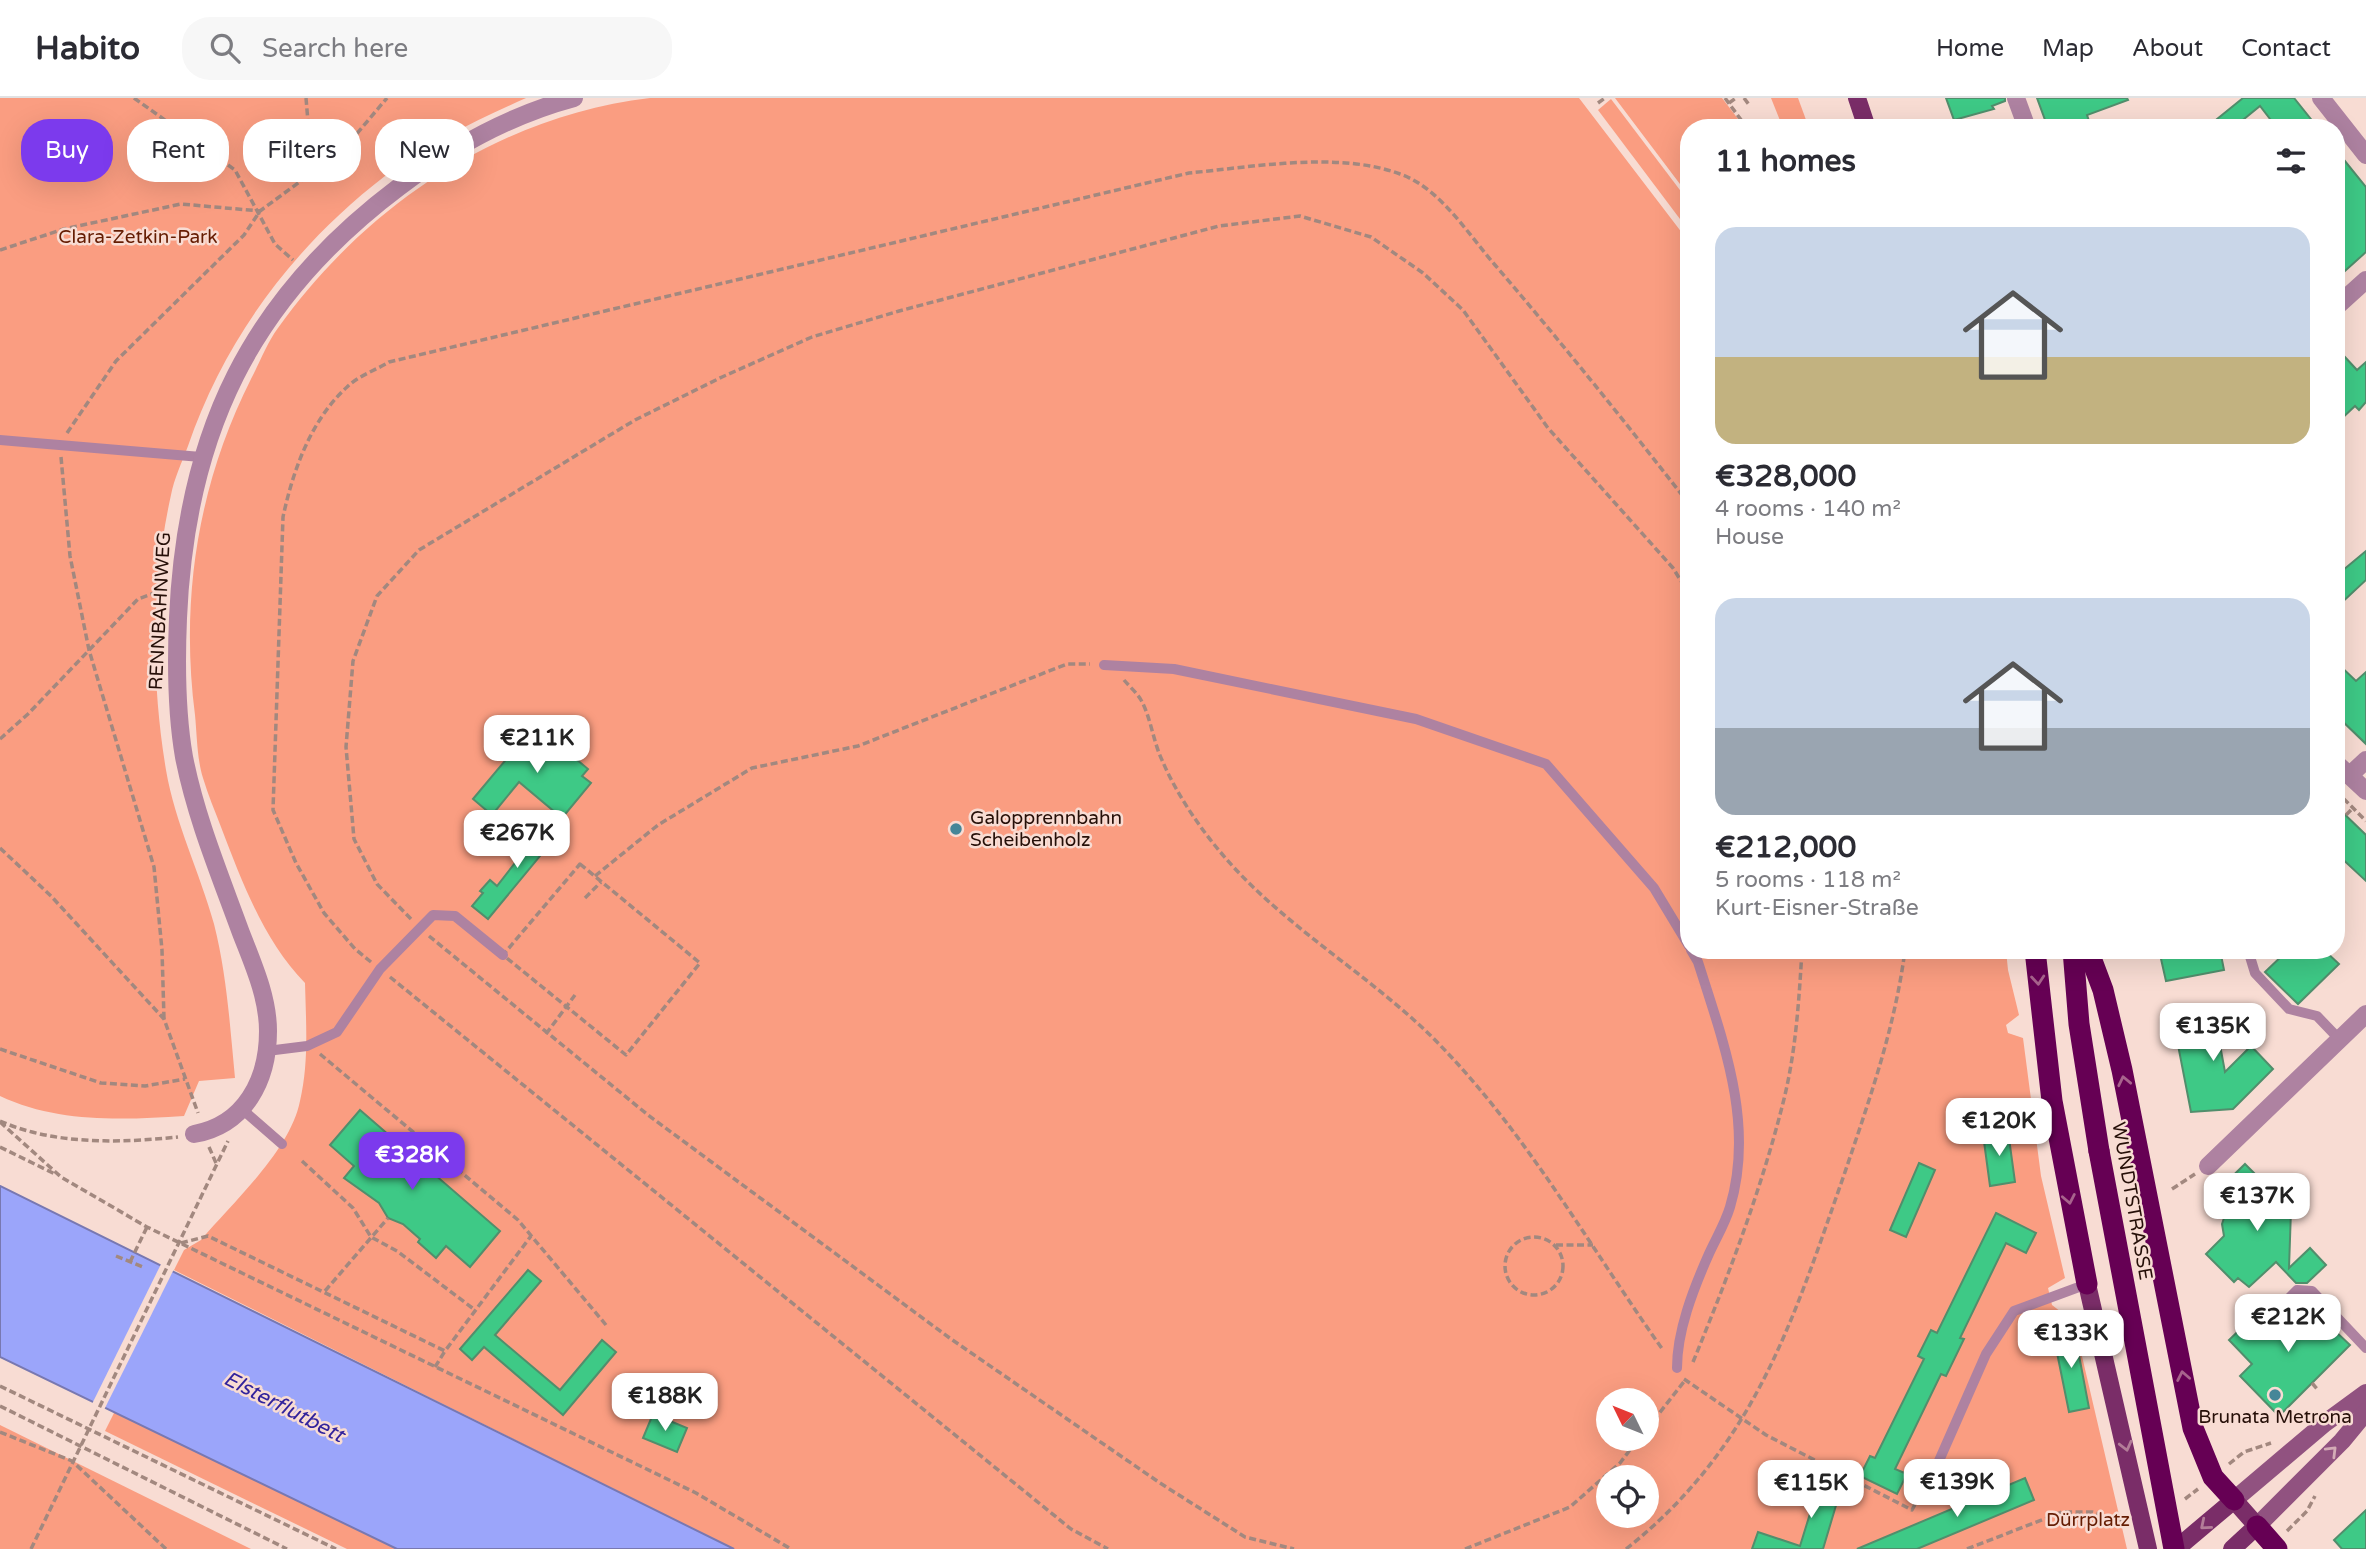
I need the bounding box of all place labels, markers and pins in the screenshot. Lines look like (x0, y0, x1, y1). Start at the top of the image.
pin: €211K (488, 716, 586, 775)
place label: Galopprennbahn Scheibenholz (970, 807, 1122, 851)
pin: €267K (468, 810, 566, 870)
marker: Galopprennbahn Scheibenholz (948, 821, 964, 837)
pin: €135K (2164, 1004, 2262, 1063)
pin: €120K (1950, 1098, 2048, 1158)
pin: €328K (363, 1132, 461, 1192)
pin: €137K (2208, 1174, 2306, 1233)
pin: €212K (2239, 1294, 2337, 1354)
pin: €133K (2022, 1310, 2120, 1370)
pin: €188K (616, 1374, 714, 1433)
marker: Brunata Metrona (2267, 1387, 2283, 1403)
place label: Brunata Metrona (2198, 1406, 2352, 1428)
pin: €115K (1762, 1460, 1860, 1520)
pin: €139K (1908, 1460, 2006, 1519)

